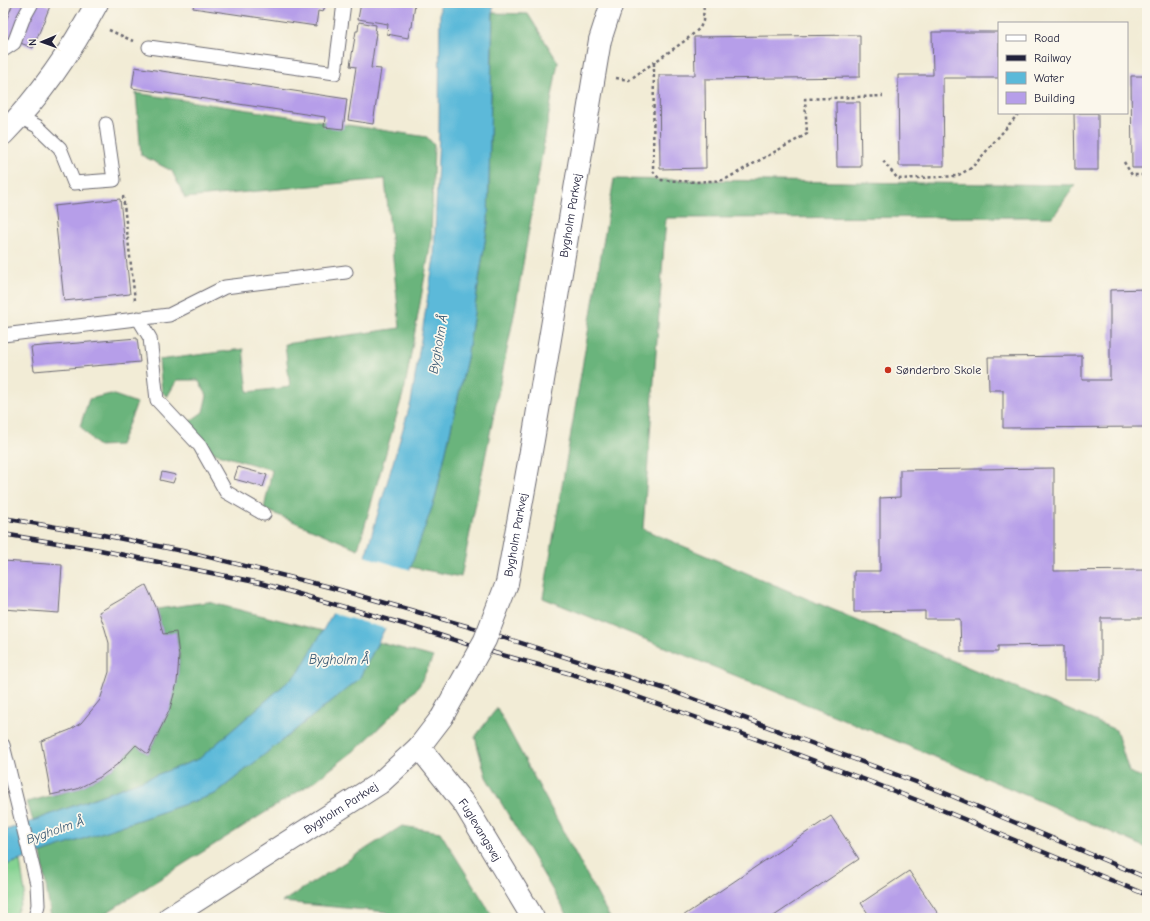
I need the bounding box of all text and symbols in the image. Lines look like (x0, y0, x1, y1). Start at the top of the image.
north arrow (22, 22, 62, 62)
legend (998, 22, 1128, 114)
text: Road (1034, 31, 1060, 45)
text: N (26, 39, 39, 46)
text: Railway (1034, 51, 1072, 65)
text: Water (1034, 71, 1064, 85)
text: Building (1034, 91, 1075, 105)
street label: Bygholm Parkvej (557, 172, 585, 259)
water label: Bygholm Å (424, 313, 451, 375)
place label: Sønderbro Skole (896, 363, 981, 377)
marker: Sønderbro Skole (883, 365, 893, 375)
street label: Bygholm Parkvej (501, 492, 530, 578)
water label: Bygholm Å (309, 651, 369, 667)
street label: Bygholm Parkvej (301, 779, 380, 837)
street label: Fuglevangsvej (456, 796, 504, 864)
water label: Bygholm Å (24, 812, 86, 847)

